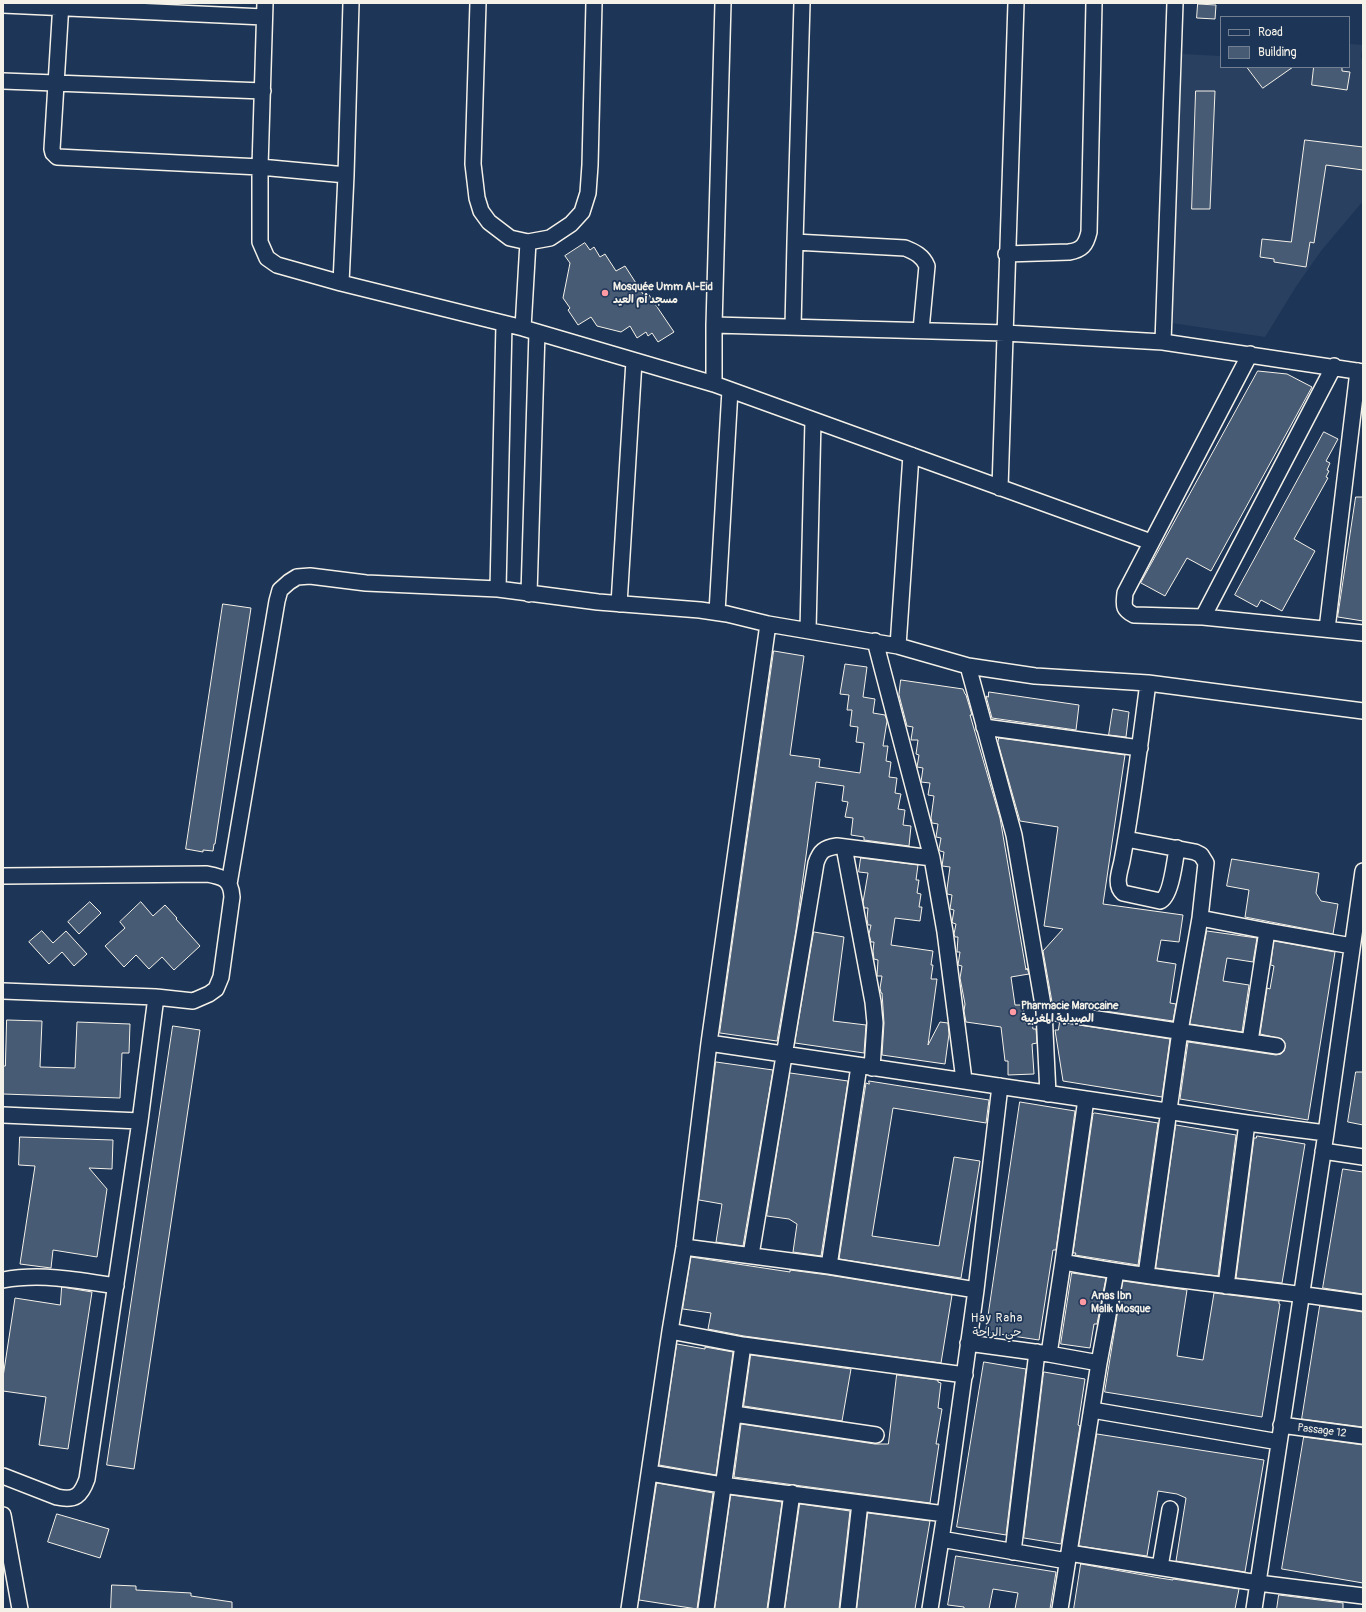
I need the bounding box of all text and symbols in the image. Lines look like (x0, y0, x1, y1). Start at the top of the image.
legend (1220, 16, 1350, 68)
text: Road (1258, 25, 1283, 40)
text: Building (1258, 45, 1297, 60)
place label: Mosquée Umm Al-Eid مسجد أم العيد (613, 280, 713, 306)
marker: Mosquée Umm Al-Eid مسجد أم العيد (600, 288, 610, 298)
place label: Pharmacie Marocaine الصيدلية المغربية (1021, 999, 1118, 1025)
marker: Pharmacie Marocaine الصيدلية المغربية (1008, 1007, 1018, 1017)
place label: Anas Ibn Malik Mosque (1091, 1289, 1150, 1315)
marker: Anas Ibn Malik Mosque (1078, 1297, 1088, 1307)
district label: Hay Raha حي الراحة (971, 1312, 1023, 1340)
street label: Passage 12 (1297, 1421, 1347, 1441)

